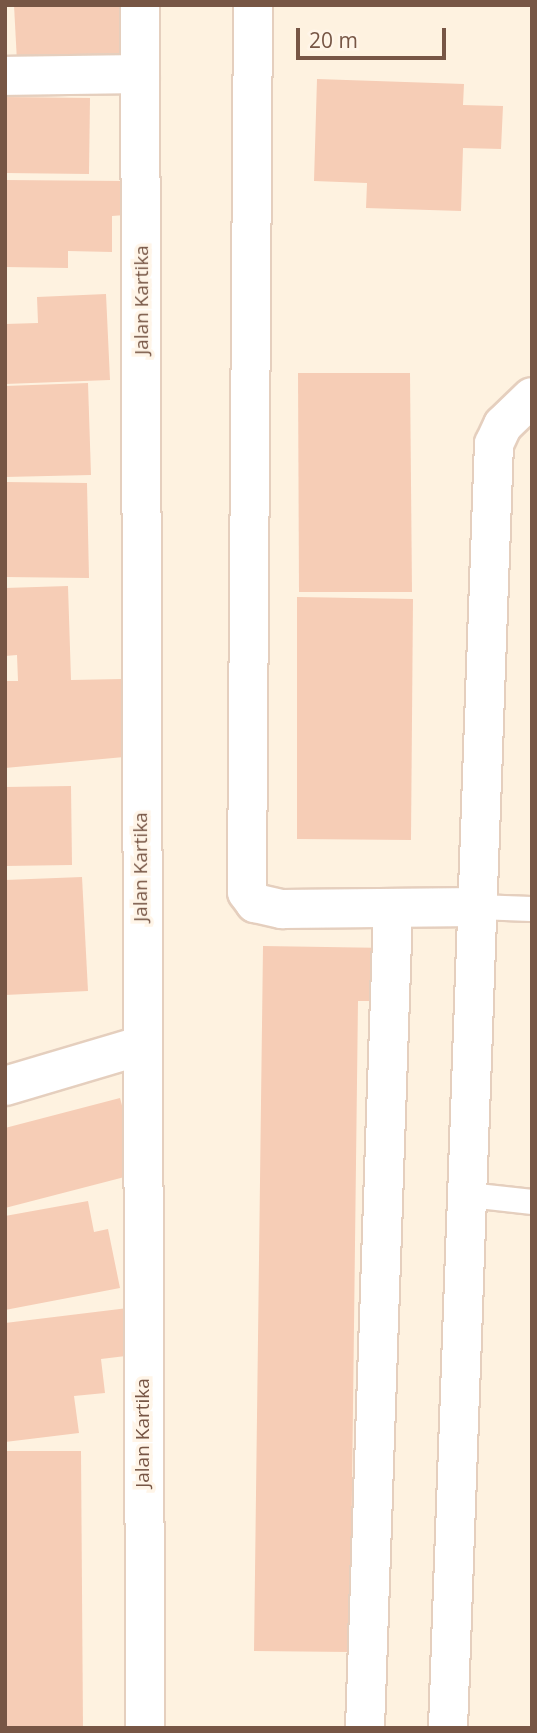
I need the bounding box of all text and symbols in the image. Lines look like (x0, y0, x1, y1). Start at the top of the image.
scale bar (299, 14, 449, 58)
text: 20 m (309, 26, 358, 54)
street label: Jalan Kartika (131, 245, 153, 355)
street label: Jalan Kartika (130, 812, 152, 922)
street label: Jalan Kartika (132, 1378, 154, 1488)

